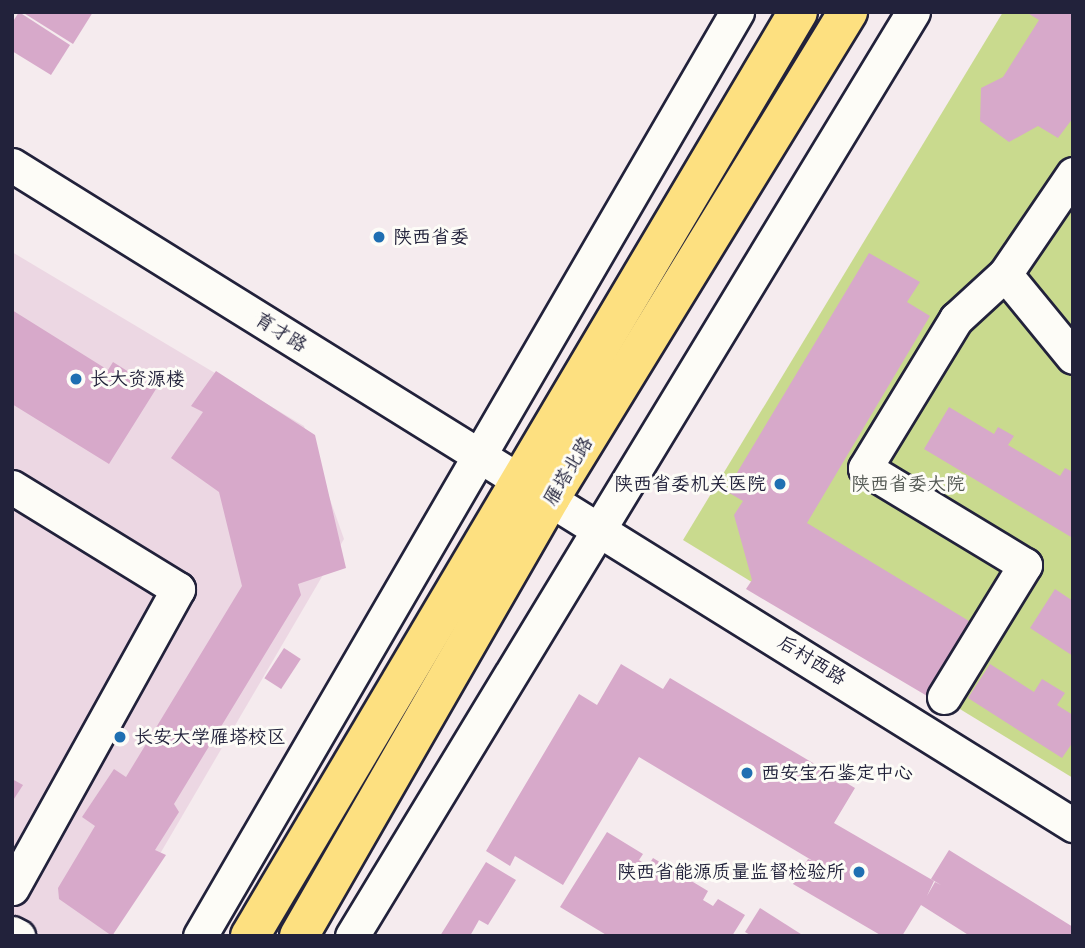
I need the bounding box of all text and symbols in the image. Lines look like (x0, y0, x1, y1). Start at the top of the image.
place label: 陕西省委 (393, 226, 469, 248)
marker: 陕西省委 (371, 229, 387, 245)
street label: 育才路 (251, 307, 311, 357)
place label: 长大资源楼 (90, 368, 185, 390)
marker: 长大资源楼 (68, 371, 84, 387)
street label: 雁塔北路 (539, 433, 597, 509)
place label: 陕西省委机关医院 (614, 473, 766, 495)
park label: 陕西省委大院 (851, 473, 965, 495)
marker: 陕西省委机关医院 (772, 476, 788, 492)
street label: 后村西路 (774, 630, 850, 690)
place label: 长安大学雁塔校区 (134, 726, 286, 748)
marker: 长安大学雁塔校区 (112, 729, 128, 745)
place label: 西安宝石鉴定中心 (761, 762, 913, 784)
marker: 西安宝石鉴定中心 (739, 765, 755, 781)
place label: 陕西省能源质量监督检验所 (617, 861, 845, 883)
marker: 陕西省能源质量监督检验所 (851, 864, 867, 880)

